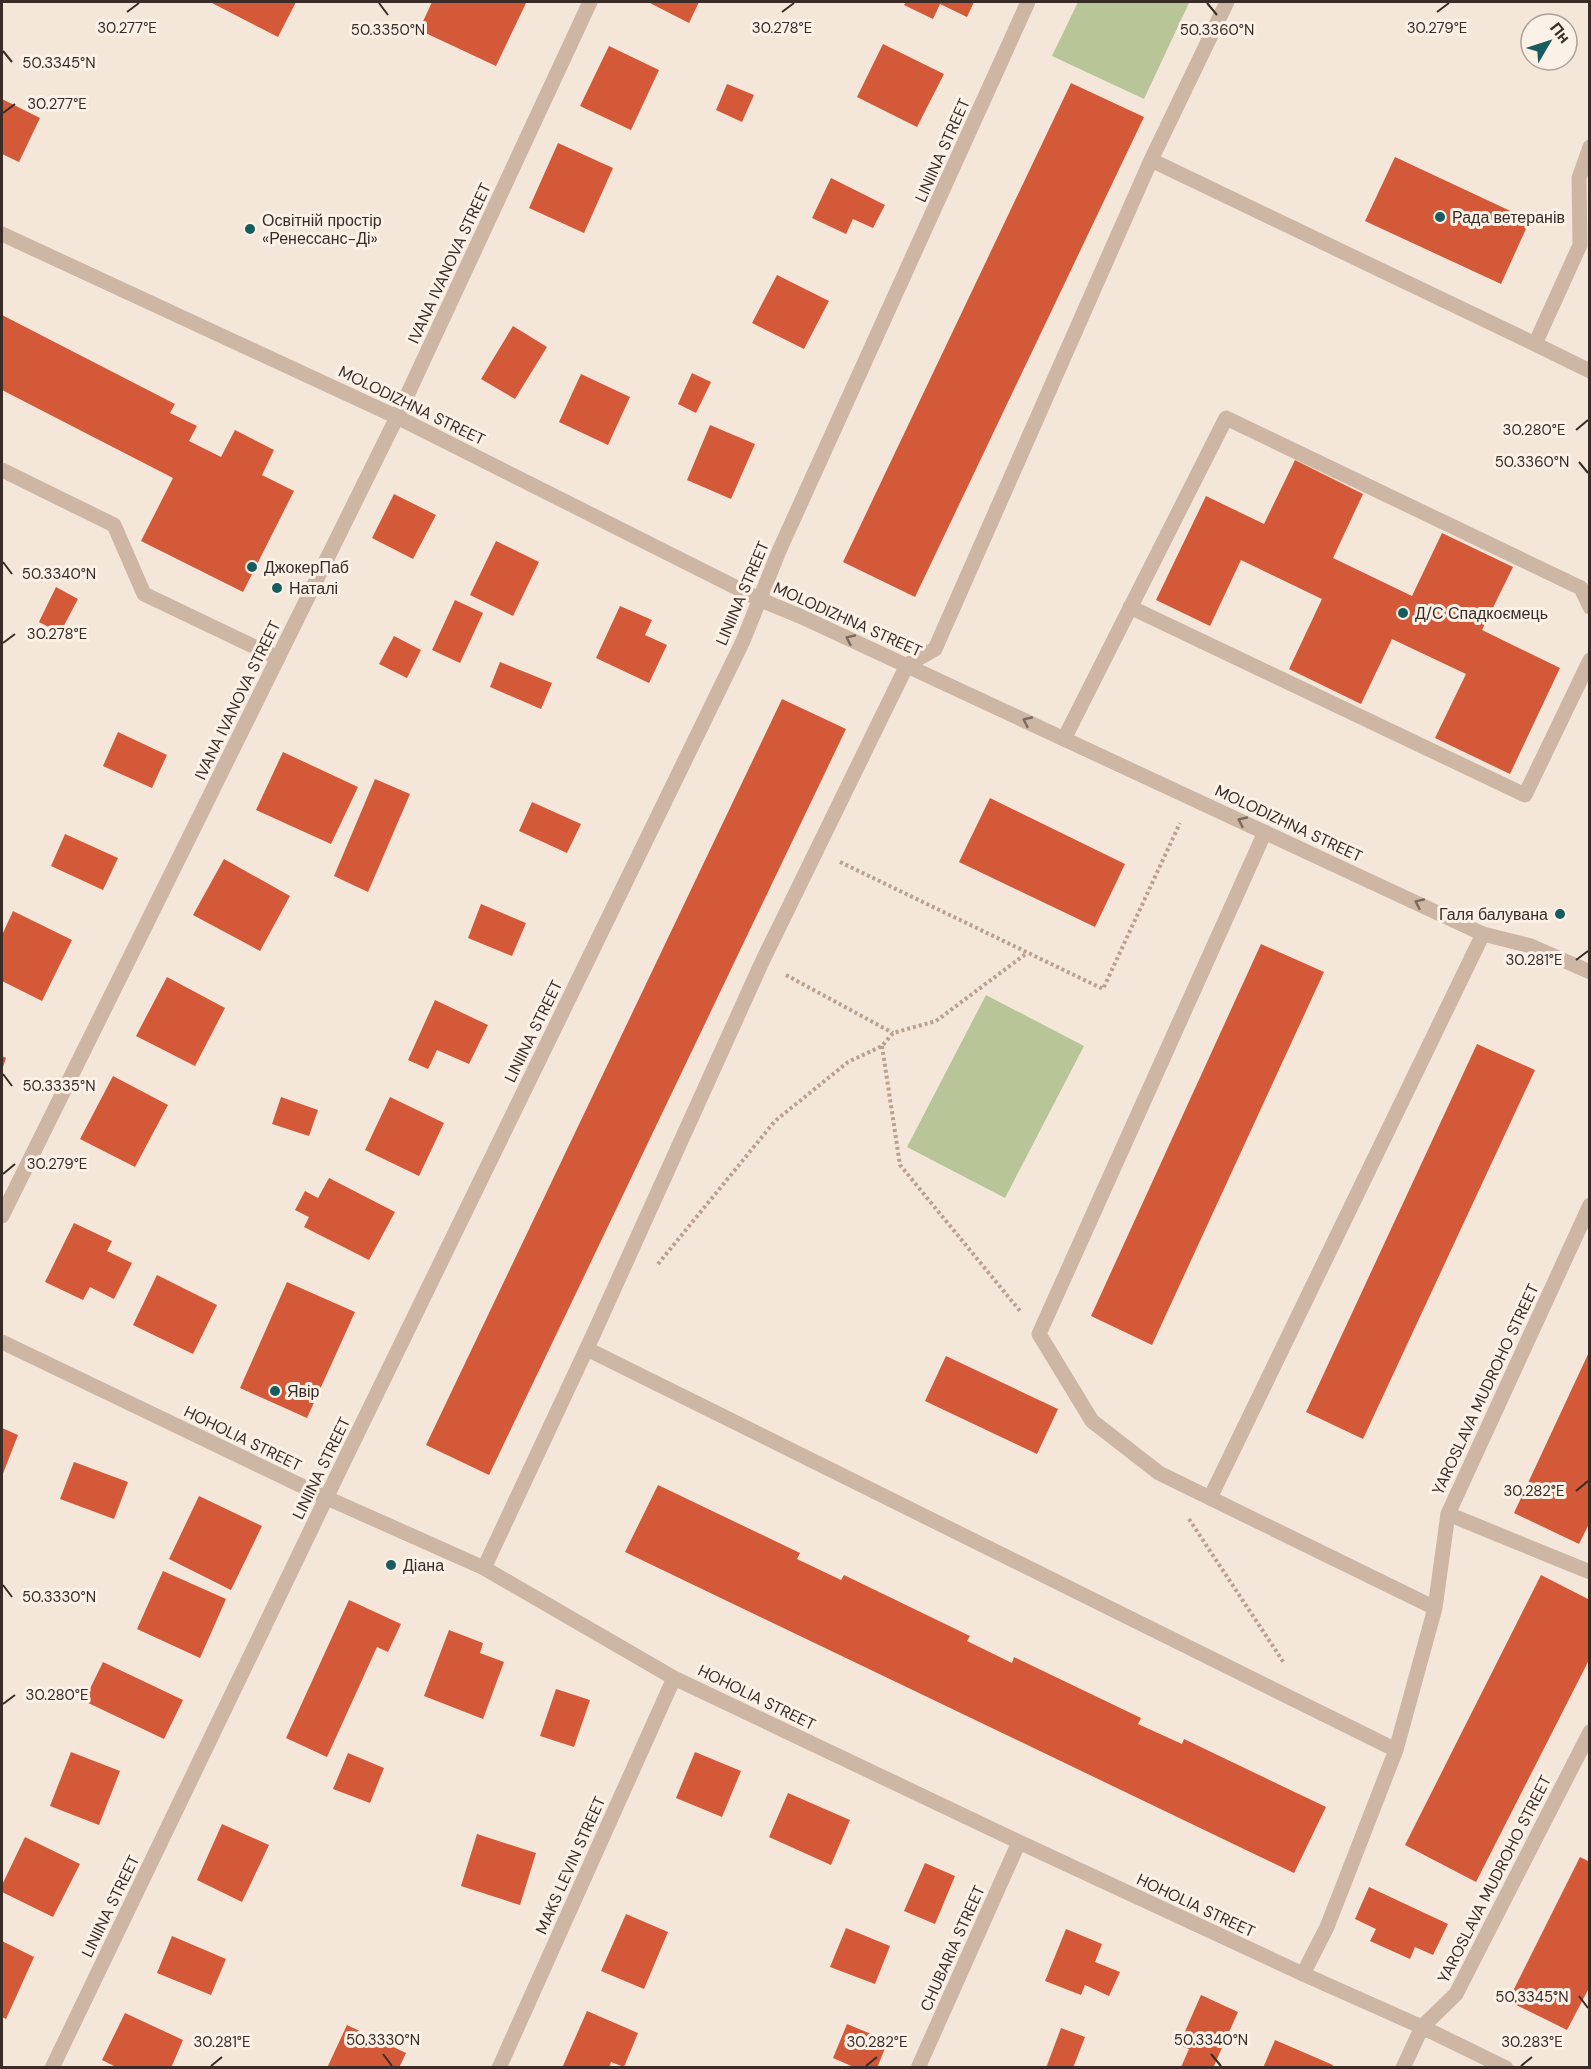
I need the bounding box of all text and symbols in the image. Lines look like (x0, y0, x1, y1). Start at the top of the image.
north arrow (1519, 12, 1579, 72)
text: 30.277°E (97, 18, 157, 38)
text: 30.278°E (752, 18, 812, 38)
text: 30.279°E (1407, 18, 1467, 38)
text: Пн (1545, 18, 1575, 48)
text: 50.3350°N (351, 20, 425, 40)
text: 50.3360°N (1180, 20, 1254, 40)
text: 50.3345°N (22, 53, 96, 73)
text: 30.277°E (27, 94, 87, 114)
street label: LINIINA STREET (910, 95, 975, 205)
street label: IVANA IVANOVA STREET (403, 180, 496, 347)
place label: Рада ветеранів (1452, 207, 1565, 228)
place label: Освітній простір «Ренессанс-Ді» (262, 210, 382, 249)
marker: Рада ветеранів (1433, 210, 1447, 224)
marker: Освітній простір «Ренессанс-Ді» (243, 222, 257, 236)
street label: MOLODIZHNA STREET (335, 361, 488, 450)
text: 30.280°E (1503, 420, 1565, 440)
text: 50.3360°N (1495, 452, 1569, 472)
street label: LINIINA STREET (711, 538, 774, 648)
place label: ДжокерПаб (264, 557, 349, 578)
marker: ДжокерПаб (245, 560, 259, 574)
text: 50.3340°N (22, 564, 96, 584)
street label: MOLODIZHNA STREET (770, 577, 925, 662)
place label: Наталі (289, 578, 338, 599)
marker: Наталі (270, 581, 284, 595)
place label: Д/С Спадкоємець (1415, 603, 1548, 624)
marker: Д/С Спадкоємець (1396, 606, 1410, 620)
street label: IVANA IVANOVA STREET (190, 617, 285, 783)
text: 30.278°E (27, 624, 87, 644)
one-way arrow (845, 634, 856, 646)
one-way arrow (1022, 717, 1033, 729)
street label: MOLODIZHNA STREET (1212, 780, 1366, 867)
one-way arrow (1237, 816, 1248, 828)
one-way arrow (1414, 899, 1425, 911)
place label: Галя балувана (1439, 904, 1548, 925)
marker: Галя балувана (1553, 907, 1567, 921)
text: 30.281°E (1505, 950, 1563, 970)
street label: LINIINA STREET (500, 977, 567, 1086)
text: 50.3335°N (22, 1076, 96, 1096)
text: 30.279°E (27, 1154, 87, 1174)
street label: YAROSLAVA MUDROHO STREET (1427, 1280, 1544, 1498)
place label: Явір (287, 1381, 320, 1402)
marker: Явір (268, 1384, 282, 1398)
street label: HOHOLIA STREET (181, 1401, 305, 1476)
street label: LINIINA STREET (288, 1414, 355, 1523)
text: 30.282°E (1503, 1481, 1565, 1501)
place label: Діана (403, 1555, 444, 1576)
marker: Діана (384, 1558, 398, 1572)
text: 50.3330°N (22, 1587, 96, 1607)
street label: HOHOLIA STREET (695, 1660, 819, 1735)
text: 30.280°E (26, 1685, 88, 1705)
street label: YAROSLAVA MUDROHO STREET (1433, 1772, 1556, 1987)
street label: MAKS LEVIN STREET (531, 1793, 610, 1937)
street label: LINIINA STREET (77, 1852, 144, 1961)
street label: HOHOLIA STREET (1133, 1869, 1258, 1942)
street label: CHUBARIA STREET (915, 1882, 990, 2014)
text: 50.3345°N (1495, 1987, 1569, 2007)
text: 50.3330°N (346, 2030, 420, 2050)
text: 50.3340°N (1174, 2030, 1248, 2050)
text: 30.281°E (193, 2032, 251, 2052)
text: 30.282°E (846, 2032, 908, 2052)
text: 30.283°E (1501, 2032, 1563, 2052)

